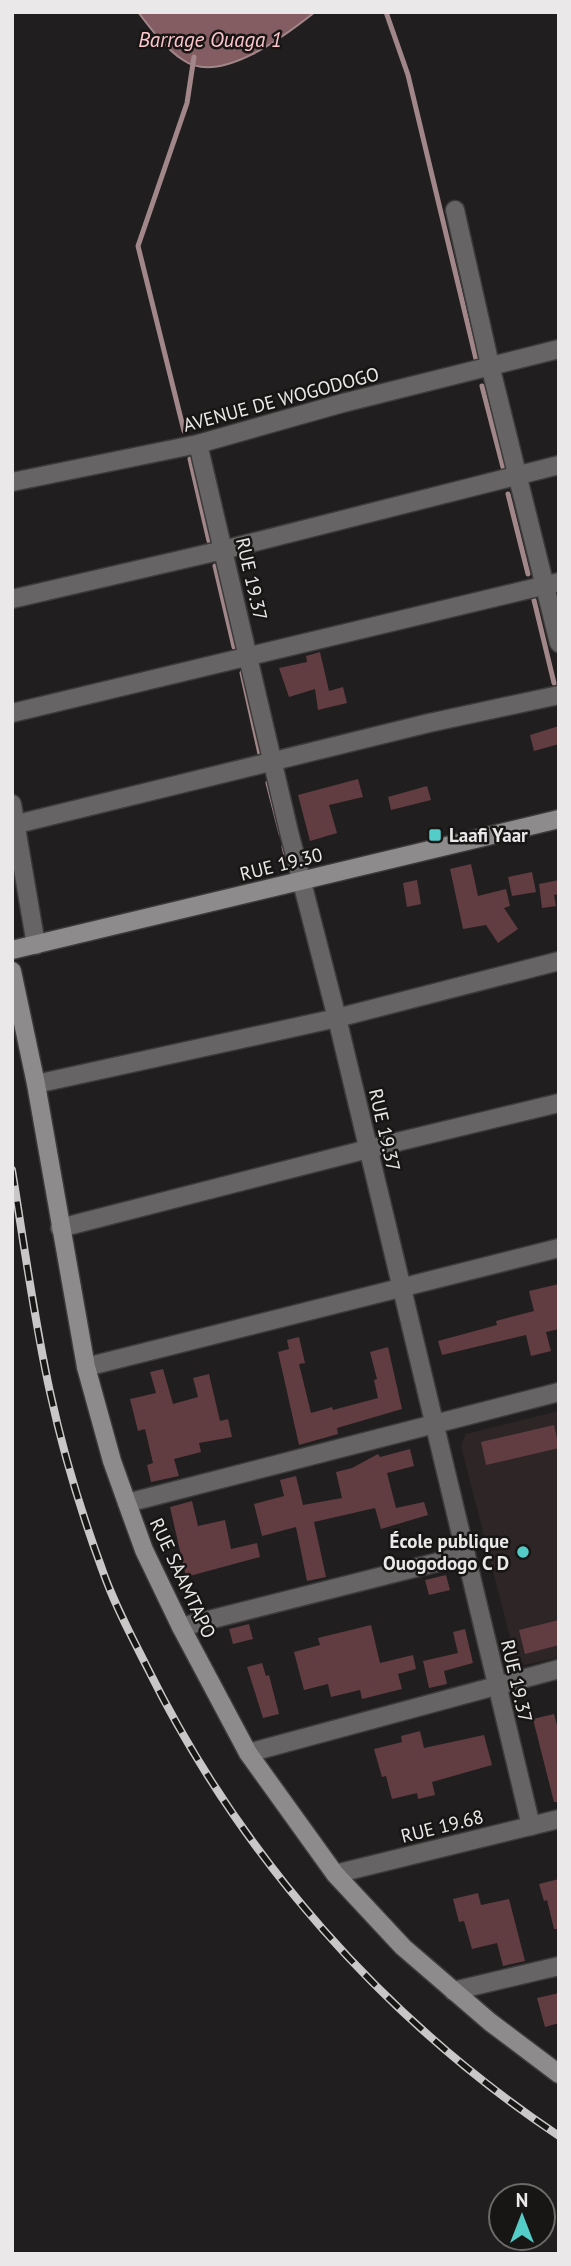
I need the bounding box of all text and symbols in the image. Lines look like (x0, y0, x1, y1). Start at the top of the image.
water label: Barrage Ouaga 1 (138, 26, 282, 53)
street label: AVENUE DE WOGODOGO (180, 361, 382, 437)
street label: RUE 19.37 (231, 535, 273, 623)
place label: Laafi Yaar (449, 823, 528, 847)
marker: Laafi Yaar (427, 827, 443, 843)
street label: RUE 19.30 (237, 842, 325, 886)
street label: RUE 19.37 (364, 1086, 406, 1174)
street label: RUE SAAMTAPO (145, 1514, 221, 1642)
place label: École publique Ouogodogo C D (383, 1529, 509, 1575)
marker: École publique Ouogodogo C D (515, 1544, 531, 1560)
street label: RUE 19.37 (496, 1637, 538, 1725)
street label: RUE 19.68 (398, 1804, 486, 1848)
north arrow (487, 2182, 557, 2252)
text: N (516, 2188, 528, 2212)

